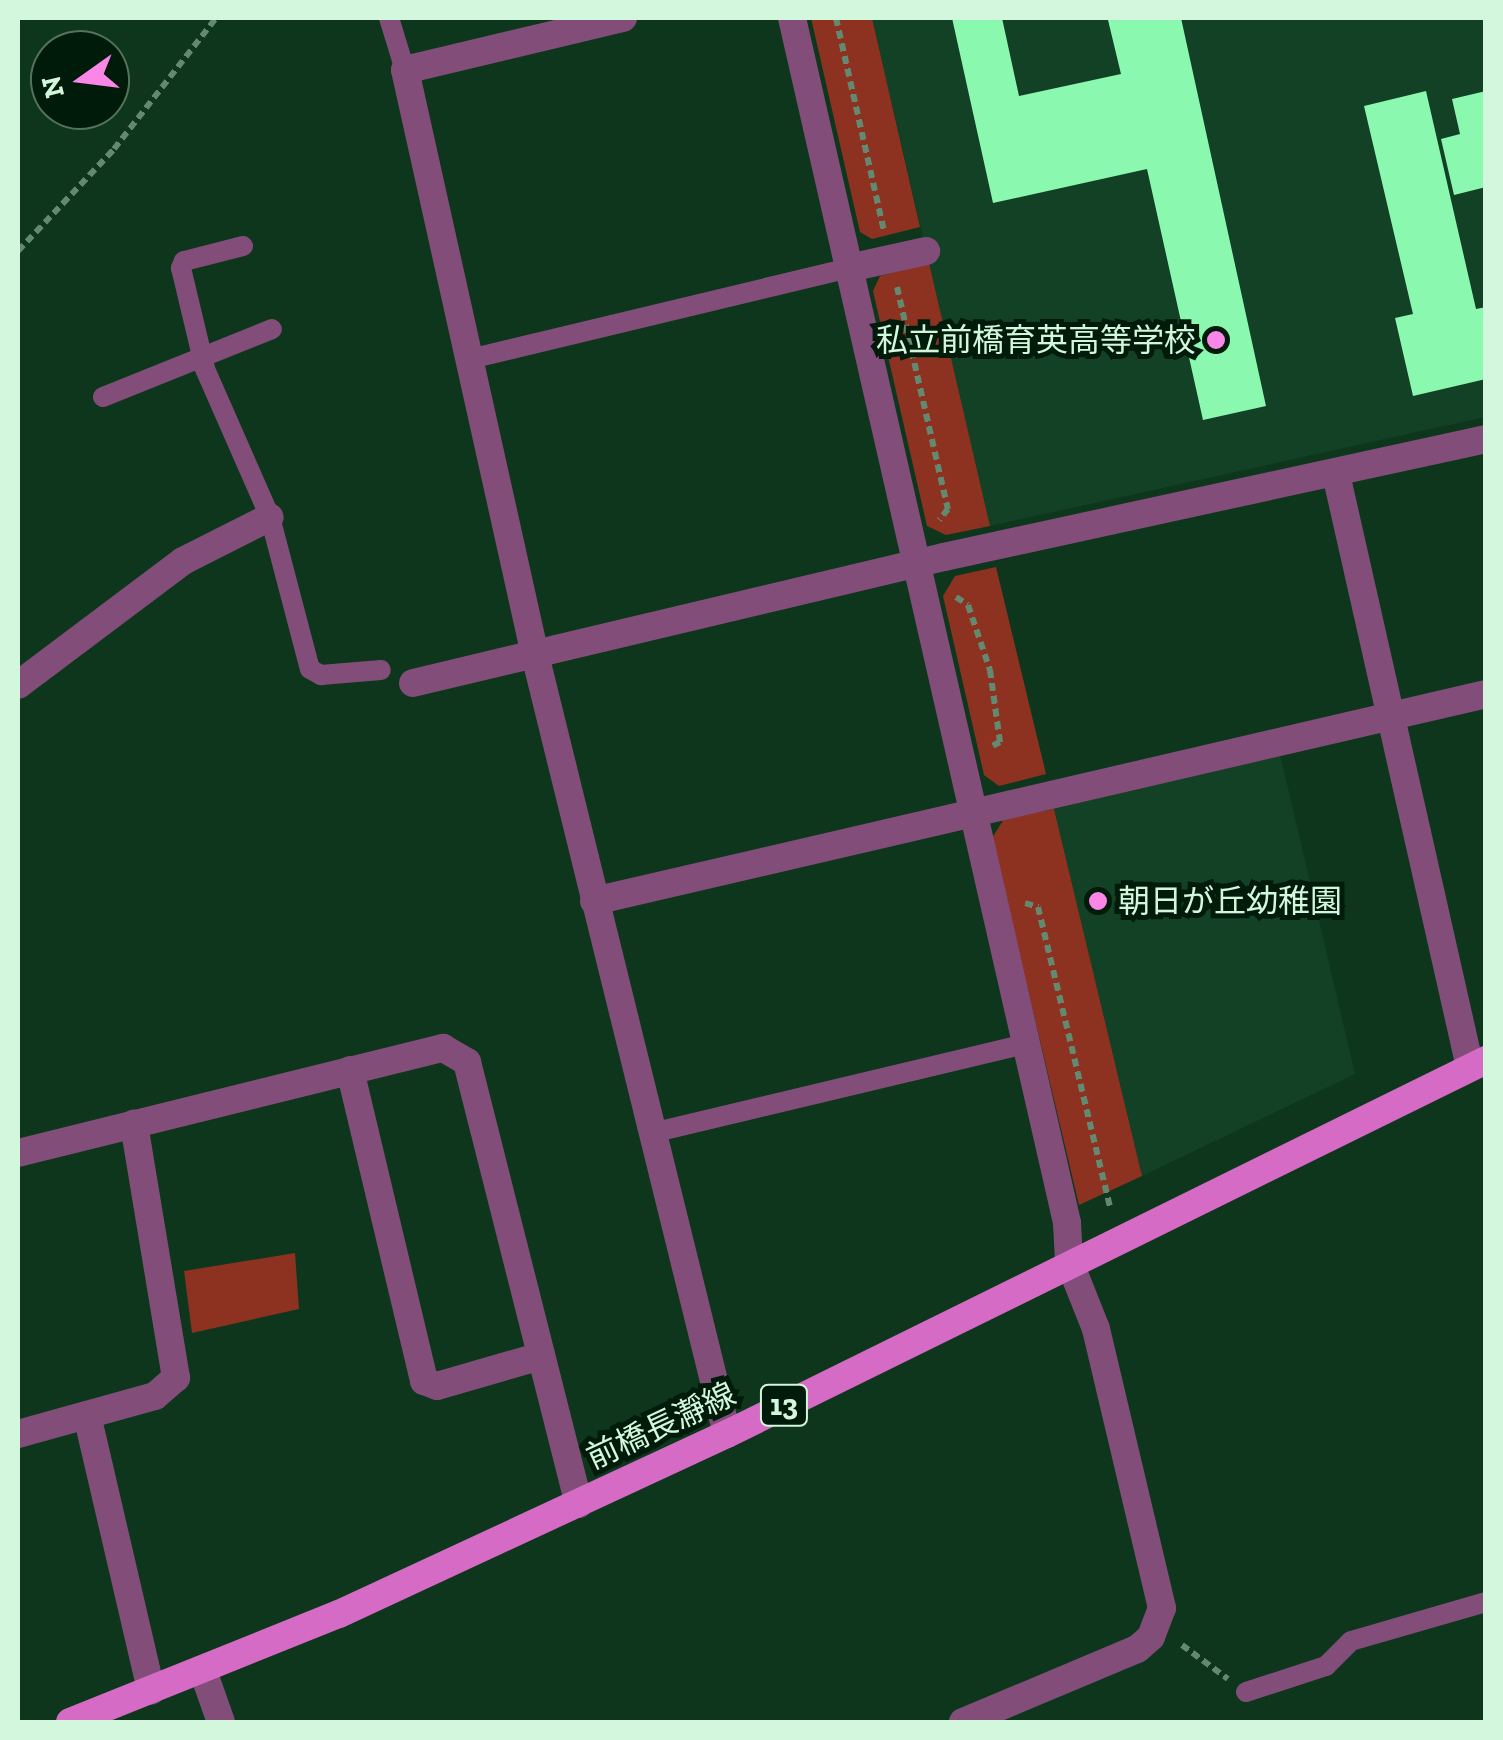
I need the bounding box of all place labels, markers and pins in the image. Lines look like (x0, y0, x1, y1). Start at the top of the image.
place label: 私立前橋育英高等学校 (876, 321, 1196, 359)
marker: 私立前橋育英高等学校 (1205, 329, 1227, 351)
place label: 朝日が丘幼稚園 (1118, 882, 1342, 920)
marker: 朝日が丘幼稚園 (1087, 890, 1109, 912)

